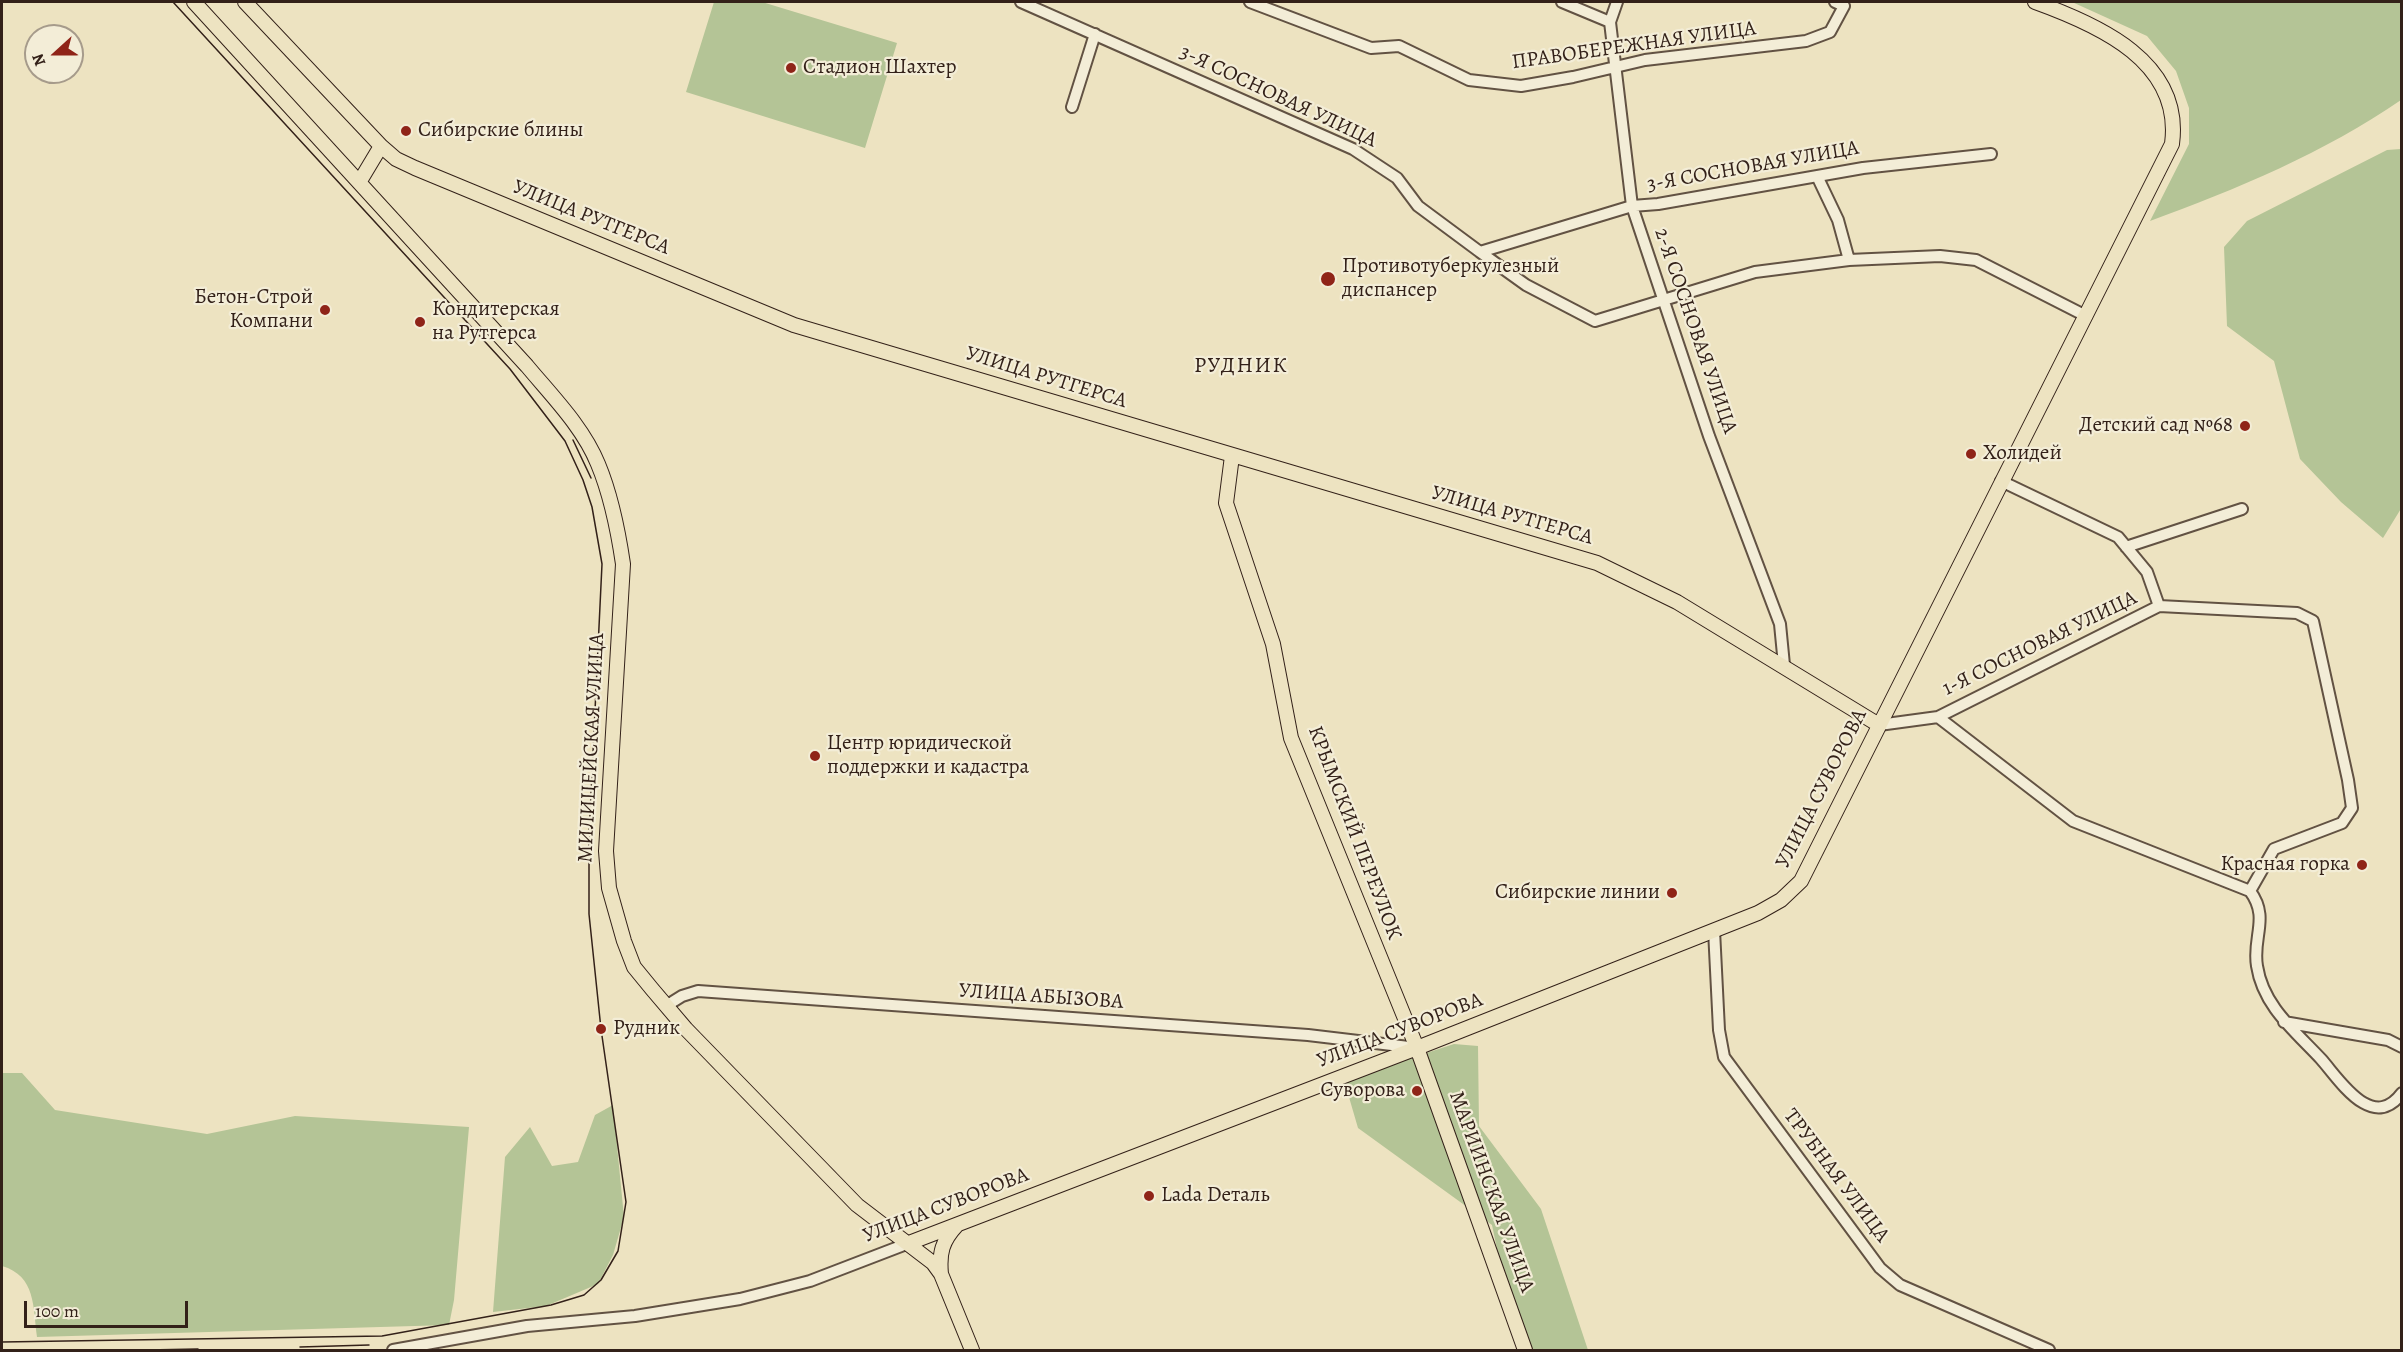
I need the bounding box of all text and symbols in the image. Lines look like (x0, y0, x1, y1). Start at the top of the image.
street label: ПРАВОБЕРЕЖНАЯ УЛИЦА (1510, 16, 1758, 76)
north arrow (24, 24, 84, 84)
street label: 3-Я СОСНОВАЯ УЛИЦА (1175, 40, 1381, 154)
text: N (27, 50, 51, 69)
place label: Стадион Шахтер (803, 55, 957, 81)
marker: Стадион Шахтер (784, 61, 798, 75)
place label: Сибирские блины (418, 118, 583, 144)
marker: Сибирские блины (399, 124, 413, 138)
street label: 3-Я СОСНОВАЯ УЛИЦА (1645, 136, 1861, 198)
street label: УЛИЦА РУТГЕРСА (509, 175, 673, 261)
street label: 2-Я СОСНОВАЯ УЛИЦА (1648, 225, 1742, 437)
place label: Противотуберкулезный диспансер (1342, 254, 1559, 304)
marker: Противотуберкулезный диспансер (1319, 270, 1337, 288)
place label: Бетон-Строй Компани (194, 285, 313, 335)
place label: Кондитерская на Рутгерса (432, 297, 560, 347)
marker: Бетон-Строй Компани (318, 303, 332, 317)
marker: Кондитерская на Рутгерса (413, 315, 427, 329)
street label: УЛИЦА РУТГЕРСА (962, 342, 1130, 414)
district label: РУДНИК (1194, 354, 1288, 380)
place label: Детский сад №68 (2079, 413, 2233, 439)
marker: Детский сад №68 (2238, 419, 2252, 433)
place label: Холидей (1983, 441, 2062, 467)
marker: Холидей (1964, 447, 1978, 461)
street label: УЛИЦА РУТГЕРСА (1428, 481, 1596, 551)
street label: 1-Я СОСНОВАЯ УЛИЦА (1939, 586, 2141, 702)
street label: МИЛИЦЕЙСКАЯ УЛИЦА (573, 633, 611, 863)
street label: УЛИЦА СУВОРОВА (1771, 705, 1873, 873)
street label: КРЫМСКИЙ ПЕРЕУЛОК (1302, 723, 1406, 943)
place label: Центр юридической поддержки и кадастра (827, 731, 1029, 781)
marker: Центр юридической поддержки и кадастра (808, 749, 822, 763)
place label: Красная горка (2220, 852, 2350, 878)
marker: Красная горка (2355, 858, 2369, 872)
place label: Сибирские линии (1495, 880, 1660, 906)
marker: Сибирские линии (1665, 886, 1679, 900)
street label: УЛИЦА АБЫЗОВА (958, 979, 1124, 1015)
street label: УЛИЦА СУВОРОВА (1314, 988, 1486, 1074)
place label: Рудник (613, 1016, 680, 1042)
marker: Рудник (594, 1022, 608, 1036)
place label: Суворова (1321, 1078, 1405, 1104)
marker: Суворова (1410, 1084, 1424, 1098)
street label: МАРИИНСКАЯ УЛИЦА (1443, 1088, 1539, 1296)
street label: ТРУБНАЯ УЛИЦА (1778, 1104, 1894, 1248)
street label: УЛИЦА СУВОРОВА (860, 1163, 1032, 1249)
place label: Lada Dеталь (1161, 1183, 1270, 1209)
marker: Lada Dеталь (1142, 1189, 1156, 1203)
scale bar (27, 1289, 190, 1327)
text: 100 m (35, 1299, 79, 1323)

